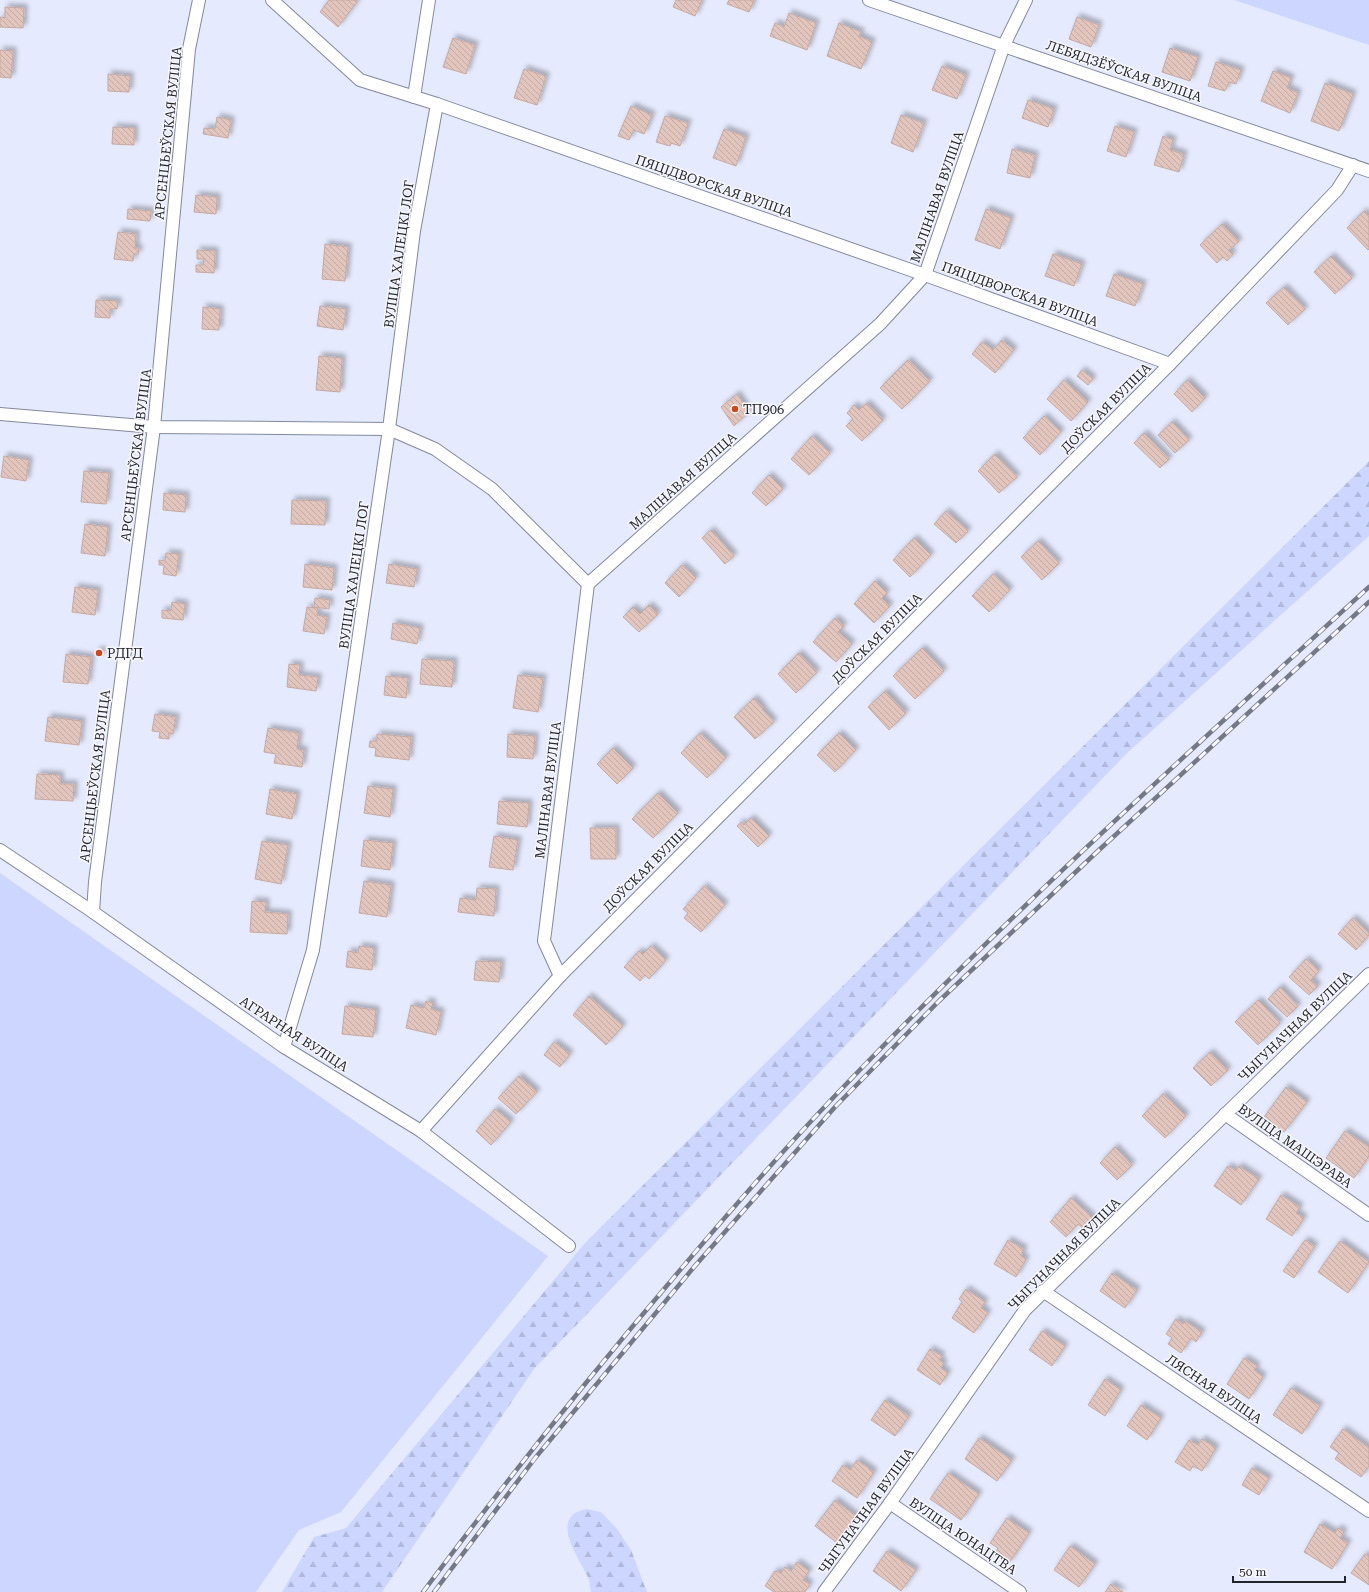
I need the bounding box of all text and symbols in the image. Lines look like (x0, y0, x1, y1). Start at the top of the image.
street label: ЛЕБЯДЗЁЎСКАЯ ВУЛІЦА (1044, 36, 1204, 105)
street label: АРСЕНЦЬЕЎСКАЯ ВУЛІЦА (150, 46, 185, 220)
street label: МАЛІНАВАЯ ВУЛІЦА (907, 129, 967, 265)
street label: ПЯЦІДВОРСКАЯ ВУЛІЦА (633, 152, 795, 220)
street label: ВУЛІЦА ХАЛЕЦКІ ЛОГ (381, 179, 417, 329)
street label: ПЯЦІДВОРСКАЯ ВУЛІЦА (940, 259, 1100, 329)
street label: ДОЎСКАЯ ВУЛІЦА (1057, 359, 1154, 456)
street label: АРСЕНЦЬЕЎСКАЯ ВУЛІЦА (117, 368, 154, 542)
place label: ТП906 (743, 402, 784, 417)
marker: ТП906 (730, 404, 740, 414)
street label: МАЛІНАВАЯ ВУЛІЦА (627, 429, 739, 533)
street label: ВУЛІЦА ХАЛЕЦКІ ЛОГ (336, 500, 372, 650)
street label: ДОЎСКАЯ ВУЛІЦА (828, 589, 925, 686)
place label: РДГД (107, 646, 143, 661)
marker: РДГД (94, 648, 104, 658)
street label: АРСЕНЦЬЕЎСКАЯ ВУЛІЦА (76, 689, 113, 863)
street label: МАЛІНАВАЯ ВУЛІЦА (532, 720, 564, 860)
street label: ДОЎСКАЯ ВУЛІЦА (599, 818, 696, 915)
street label: ЧЫГУНАЧНАЯ ВУЛІЦА (1235, 968, 1355, 1084)
street label: АГРАРНАЯ ВУЛІЦА (237, 993, 351, 1075)
street label: ВУЛІЦА МАШЭРАВА (1235, 1101, 1355, 1191)
street label: ЧЫГУНАЧНАЯ ВУЛІЦА (1005, 1195, 1123, 1313)
street label: ЛЯСНАЯ ВУЛІЦА (1163, 1351, 1265, 1427)
street label: ЧЫГУНАЧНАЯ ВУЛІЦА (815, 1445, 917, 1577)
street label: ВУЛІЦА ЮНАЦТВА (906, 1495, 1020, 1577)
scale bar (1233, 1558, 1345, 1584)
text: 50 m (1239, 1565, 1266, 1579)

